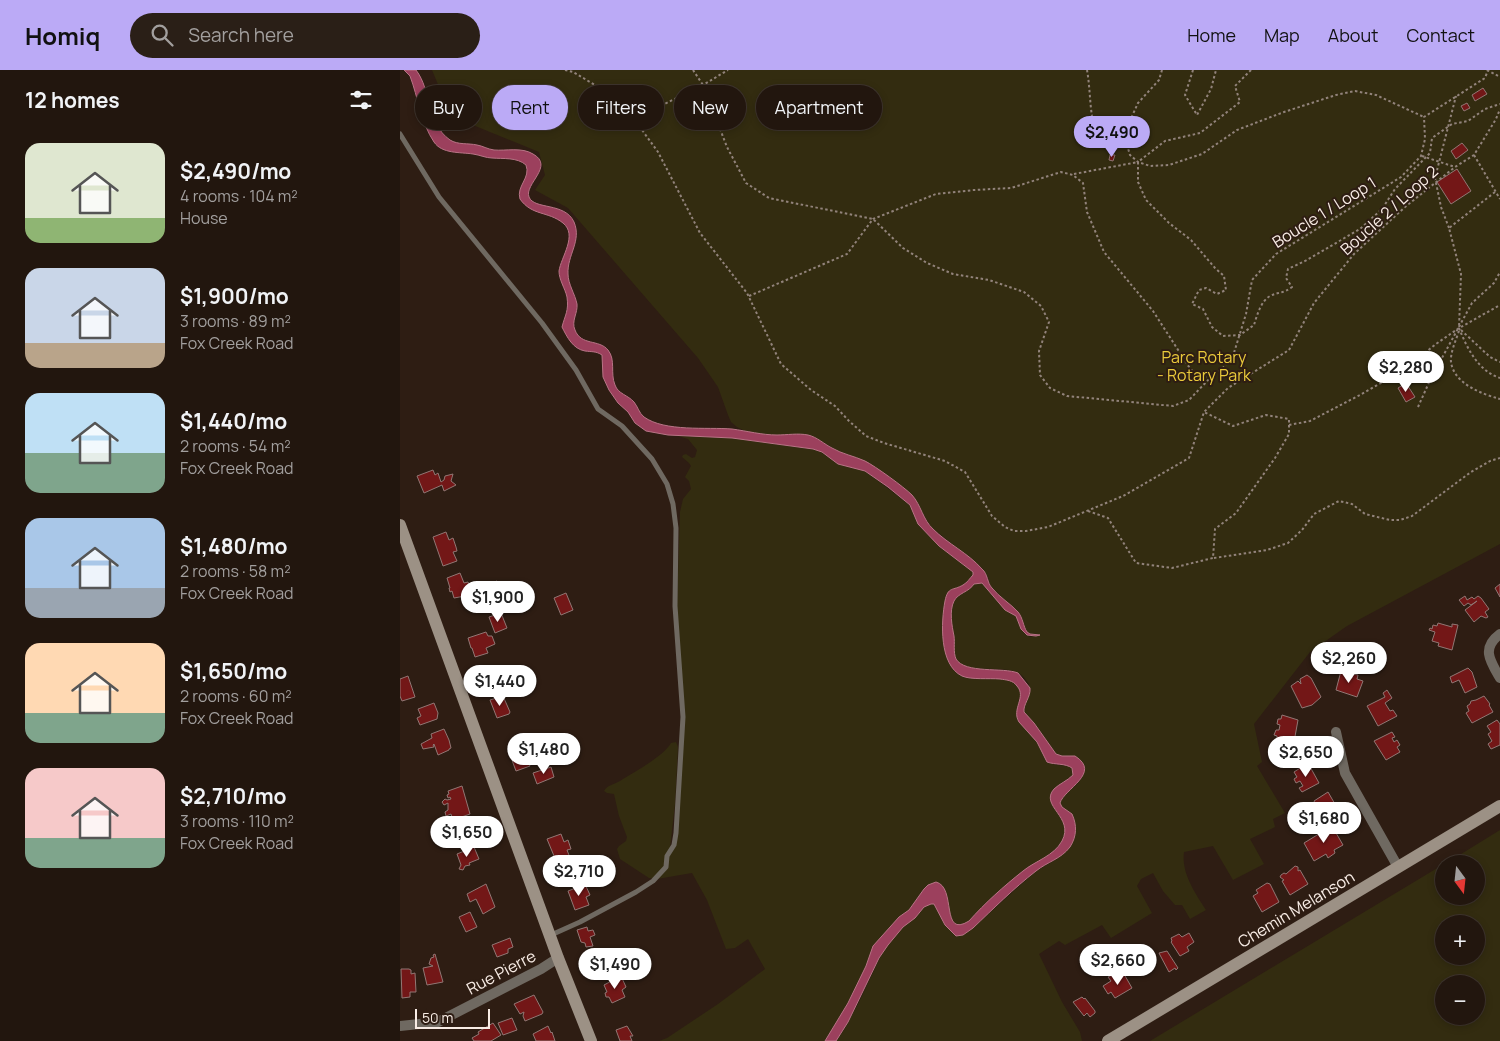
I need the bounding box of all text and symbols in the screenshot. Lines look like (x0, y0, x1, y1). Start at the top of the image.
search box (130, 13, 480, 58)
text: Homiq (25, 19, 100, 52)
icon: search (148, 21, 176, 49)
text: Search here (188, 22, 294, 48)
text: Home (1187, 23, 1236, 47)
text: Map (1264, 23, 1300, 47)
text: About (1328, 23, 1378, 47)
text: Contact (1406, 23, 1475, 47)
chip: Buy (415, 85, 482, 130)
chip: Rent (492, 85, 568, 130)
chip: Filters (578, 85, 664, 130)
chip: New (674, 85, 746, 130)
chip: Apartment (756, 85, 882, 130)
text: 12 homes (25, 86, 120, 114)
icon: filters (347, 86, 375, 114)
pin: $2,490 (1071, 116, 1153, 158)
text: $2,490 (1085, 121, 1139, 143)
text: $2,490/mo (180, 157, 291, 185)
street label: Boucle 2 / Loop 2 (1335, 160, 1443, 260)
icon: home (65, 163, 125, 223)
street label: Boucle 1 / Loop 1 (1268, 171, 1380, 253)
text: 4 rooms · 104 m² (180, 185, 298, 207)
text: House (180, 207, 228, 229)
text: $1,900/mo (180, 282, 289, 310)
icon: home (65, 288, 125, 348)
text: 3 rooms · 89 m² (180, 310, 291, 332)
text: Fox Creek Road (180, 332, 294, 354)
park label: Parc Rotary - Rotary Park (1157, 346, 1252, 386)
pin: $2,280 (1365, 350, 1447, 393)
text: $2,280 (1379, 356, 1433, 378)
text: $1,440/mo (180, 407, 287, 435)
icon: home (65, 413, 125, 473)
text: 2 rooms · 54 m² (180, 435, 291, 457)
text: Fox Creek Road (180, 457, 294, 479)
text: $1,480/mo (180, 532, 288, 560)
icon: home (65, 538, 125, 598)
text: 2 rooms · 58 m² (180, 560, 291, 582)
pin: $1,900 (457, 580, 539, 623)
text: Fox Creek Road (180, 582, 294, 604)
text: $1,900 (472, 586, 524, 608)
pin: $2,260 (1308, 642, 1390, 684)
text: $2,260 (1322, 647, 1376, 669)
text: $1,650/mo (180, 657, 287, 685)
icon: home (65, 663, 125, 723)
pin: $1,440 (459, 664, 541, 707)
text: $1,440 (474, 670, 526, 692)
text: 2 rooms · 60 m² (180, 685, 292, 707)
text: Fox Creek Road (180, 707, 294, 729)
pin: $1,480 (503, 732, 585, 775)
pin: $2,650 (1265, 736, 1347, 778)
text: $1,480 (518, 738, 570, 760)
text: $2,650 (1279, 741, 1333, 763)
text: $2,710/mo (180, 782, 286, 810)
icon: home (65, 788, 125, 848)
pin: $1,680 (1283, 802, 1365, 844)
text: $1,680 (1298, 807, 1350, 829)
text: 3 rooms · 110 m² (180, 810, 294, 832)
pin: $1,650 (426, 816, 508, 858)
text: $1,650 (441, 821, 493, 843)
text: Fox Creek Road (180, 832, 294, 854)
pin: $2,710 (538, 854, 620, 897)
north arrow (1435, 855, 1485, 905)
map controls (1435, 855, 1485, 1025)
text: $2,710 (554, 860, 604, 882)
street label: Chemin Melanson (1234, 865, 1358, 953)
button: + (1435, 915, 1485, 965)
pin: $2,660 (1077, 944, 1159, 986)
street label: Rue Pierre (462, 945, 540, 999)
pin: $1,490 (574, 948, 656, 990)
text: $2,660 (1091, 949, 1145, 971)
text: $1,490 (589, 953, 641, 975)
button: − (1435, 975, 1485, 1025)
scale bar (415, 1006, 490, 1029)
text: 50 m (422, 1008, 453, 1027)

